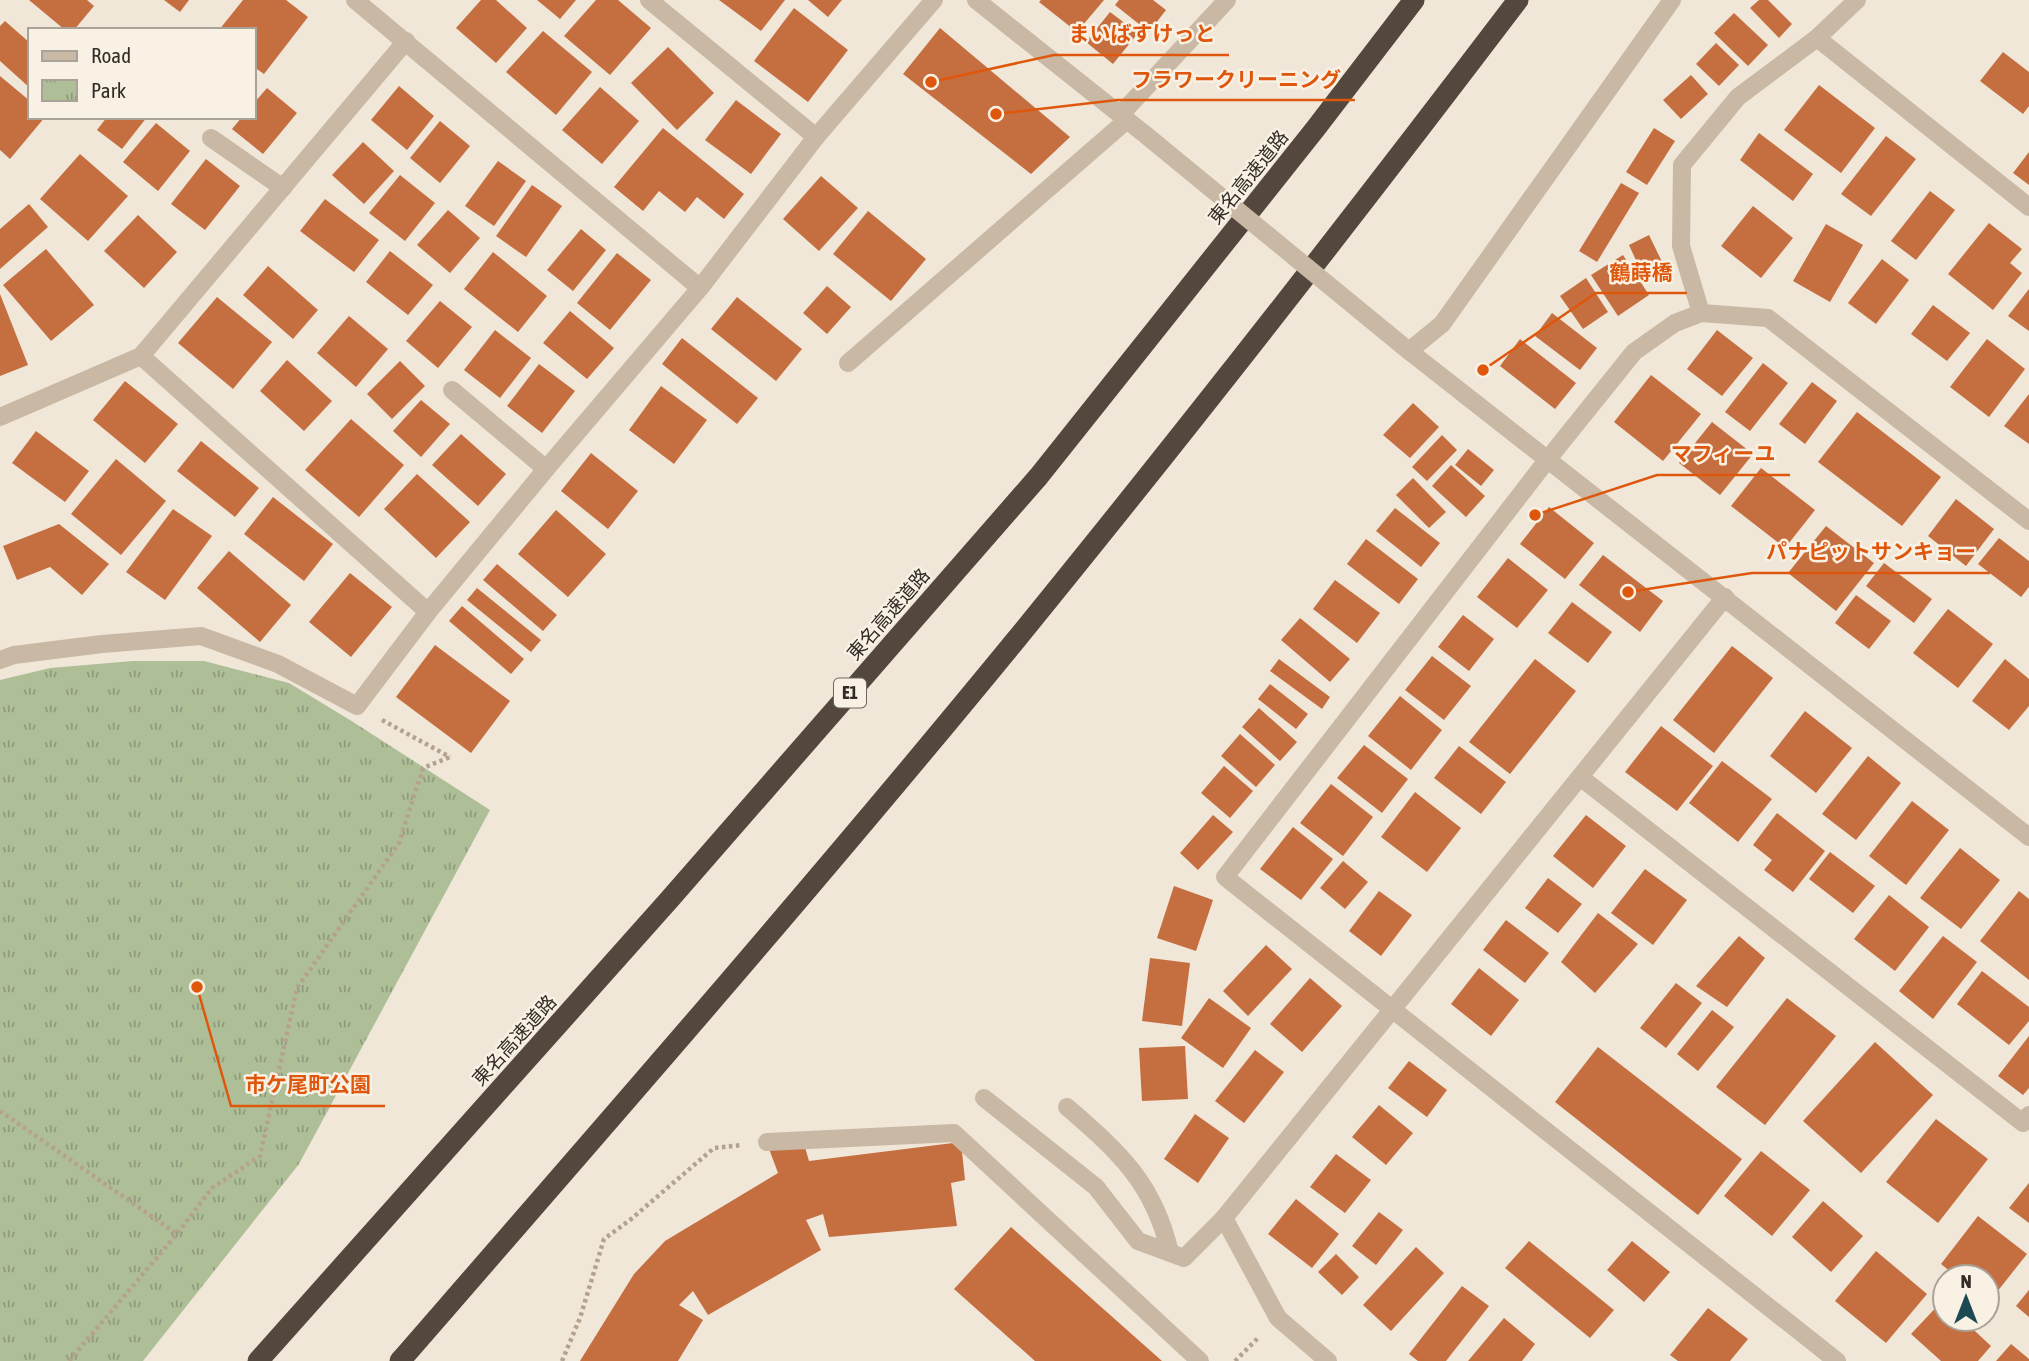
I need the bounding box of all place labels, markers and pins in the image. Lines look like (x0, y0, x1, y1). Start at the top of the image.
callout: まいばすけっと (1054, 13, 1229, 55)
callout: フラワークリーニング (1117, 58, 1355, 100)
callout: 鶴蒔橋 (1596, 251, 1687, 293)
callout: マフィーユ (1657, 433, 1790, 475)
callout: パナピットサンキョー (1752, 531, 1990, 573)
callout: 市ケ尾町公園 (231, 1064, 385, 1106)

